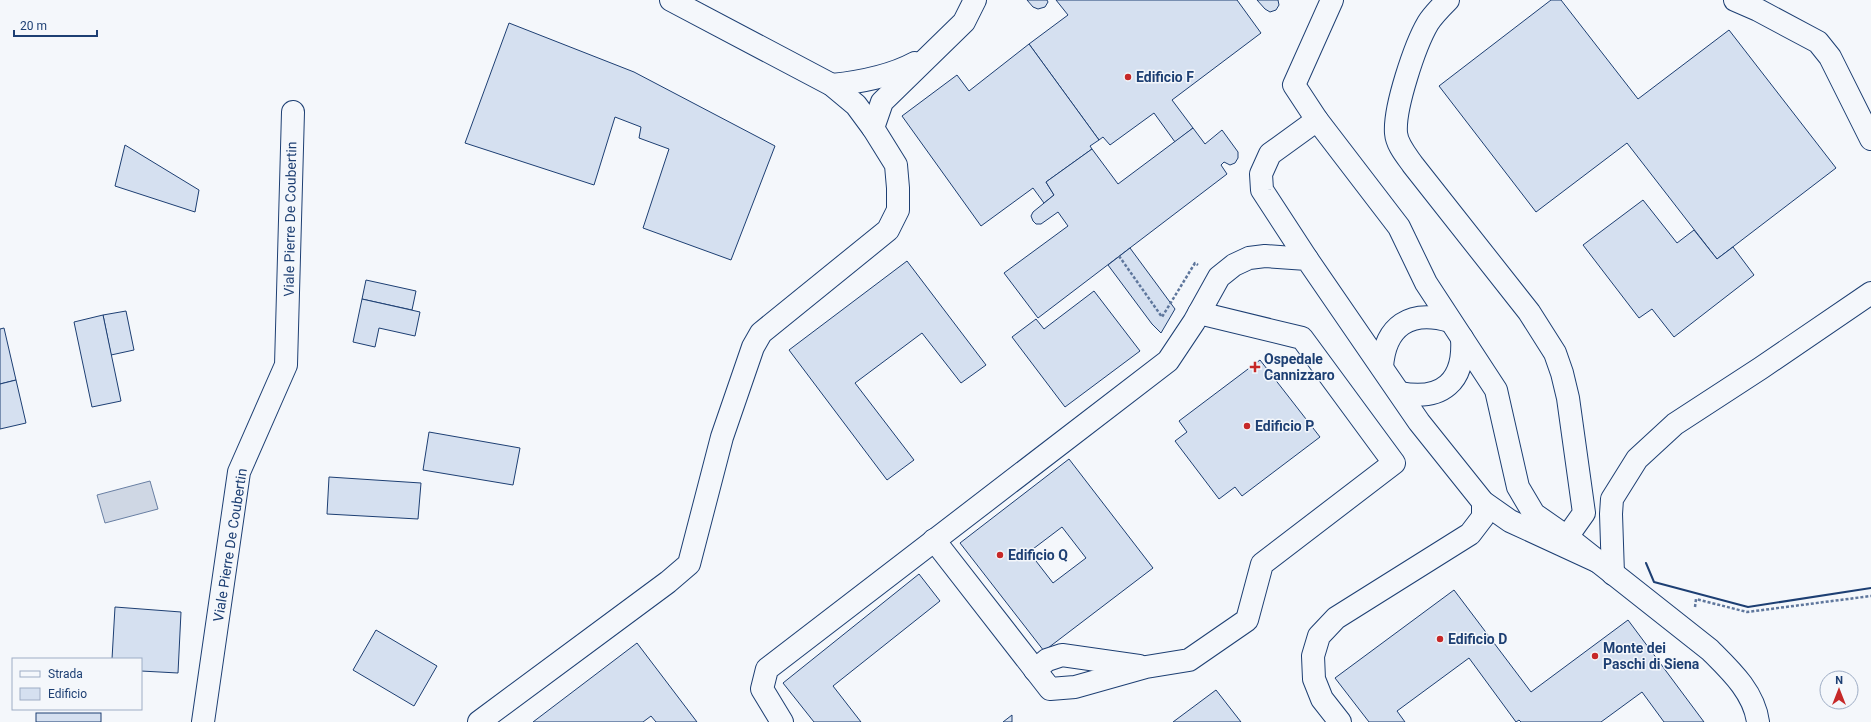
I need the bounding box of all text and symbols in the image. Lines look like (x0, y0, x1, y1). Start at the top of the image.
scale bar (14, 12, 97, 38)
text: 20 m (20, 19, 47, 33)
place label: Edificio F (1136, 69, 1194, 85)
marker: Edificio F (1123, 72, 1133, 82)
street label: Viale Pierre De Coubertin (281, 141, 299, 297)
place label: Ospedale Cannizzaro (1264, 351, 1335, 383)
marker: Ospedale Cannizzaro (1249, 361, 1261, 373)
place label: Edificio P (1255, 418, 1314, 434)
marker: Edificio P (1242, 421, 1252, 431)
street label: Viale Pierre De Coubertin (210, 467, 250, 623)
place label: Edificio Q (1008, 547, 1068, 563)
marker: Edificio Q (995, 550, 1005, 560)
place label: Edificio D (1448, 631, 1507, 647)
marker: Edificio D (1435, 634, 1445, 644)
place label: Monte dei Paschi di Siena (1603, 640, 1700, 672)
marker: Monte dei Paschi di Siena (1590, 651, 1600, 661)
legend (12, 658, 142, 710)
text: Strada (48, 667, 83, 681)
north arrow (1819, 670, 1859, 710)
text: N (1835, 674, 1843, 687)
text: Edificio (48, 687, 87, 701)

